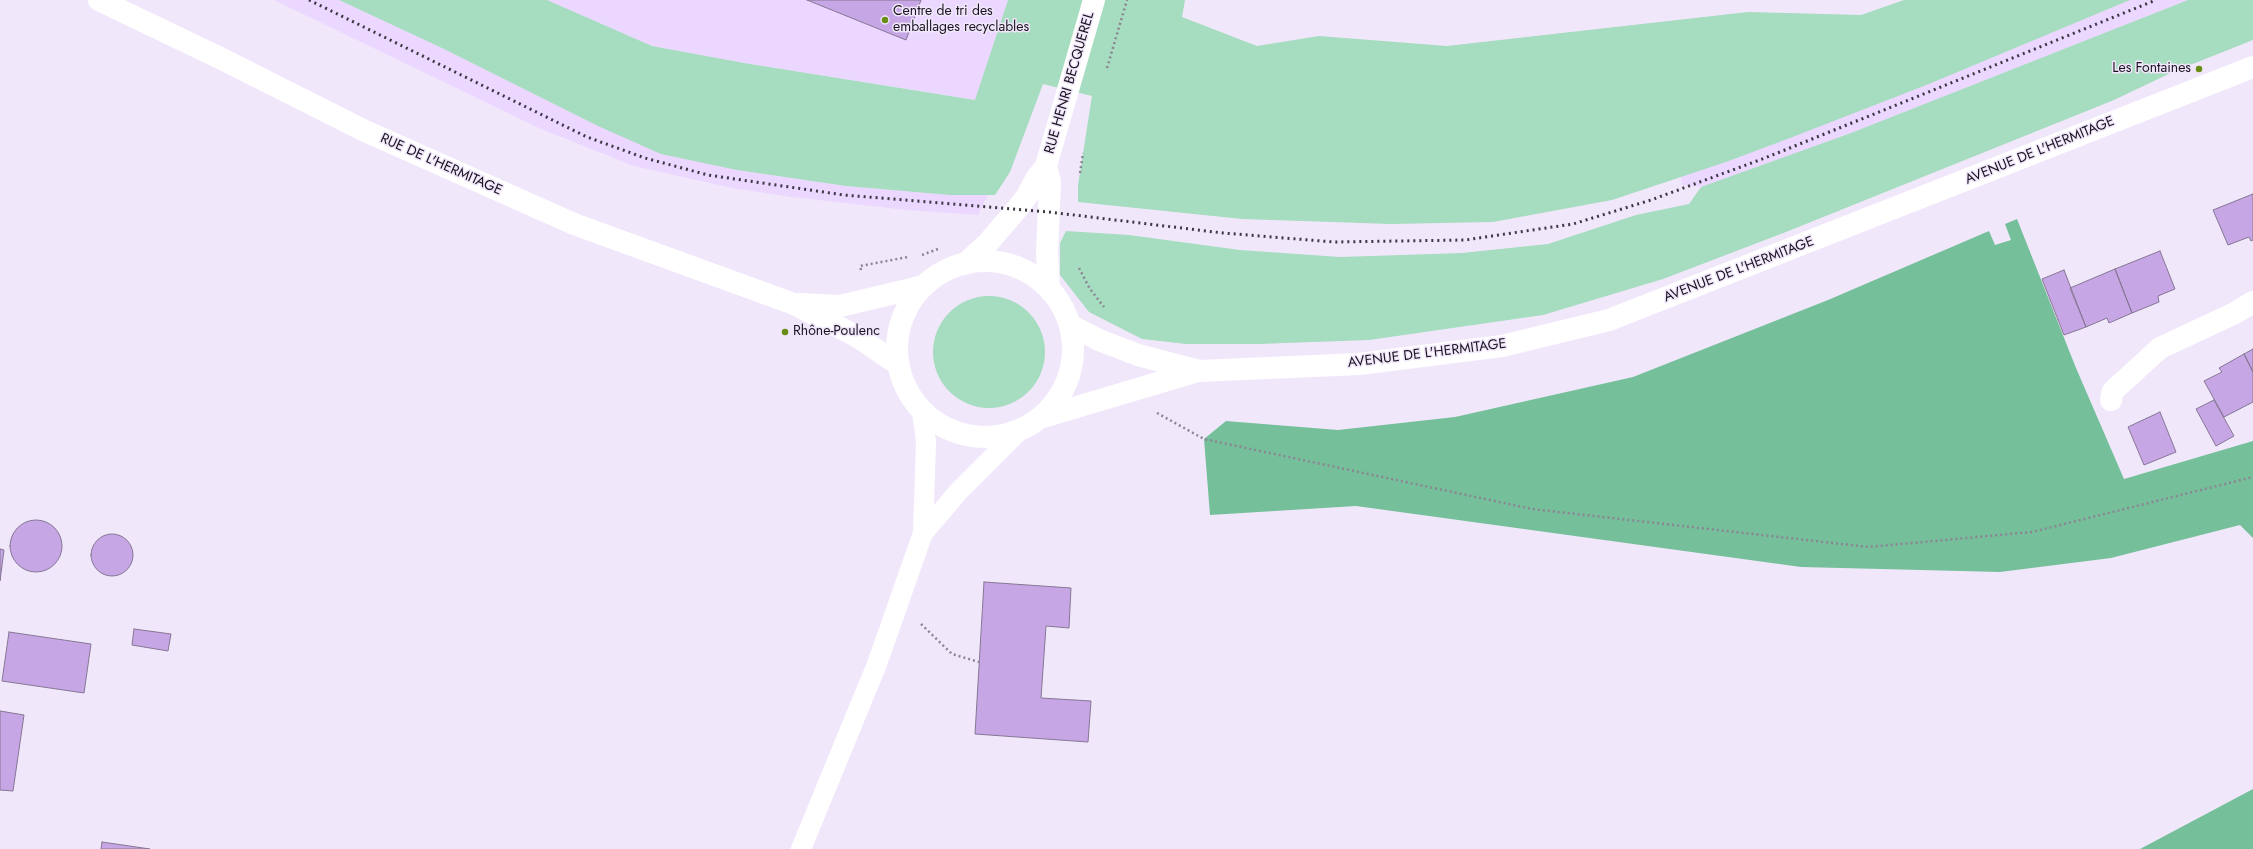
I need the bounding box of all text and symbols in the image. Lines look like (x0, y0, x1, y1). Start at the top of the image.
place label: Centre de tri des emballages recyclables (893, 4, 1029, 36)
street label: RUE HENRI BECQUEREL (1042, 10, 1098, 156)
marker: Centre de tri des emballages recyclables (880, 15, 890, 25)
place label: Les Fontaines (2112, 61, 2191, 77)
marker: Les Fontaines (2194, 64, 2204, 74)
street label: AVENUE DE L'HERMITAGE (1963, 113, 2117, 189)
street label: RUE DE L'HERMITAGE (377, 131, 505, 199)
street label: AVENUE DE L'HERMITAGE (1662, 234, 1816, 306)
place label: Rhône-Poulenc (793, 324, 880, 340)
marker: Rhône-Poulenc (780, 327, 790, 337)
street label: AVENUE DE L'HERMITAGE (1347, 336, 1507, 372)

